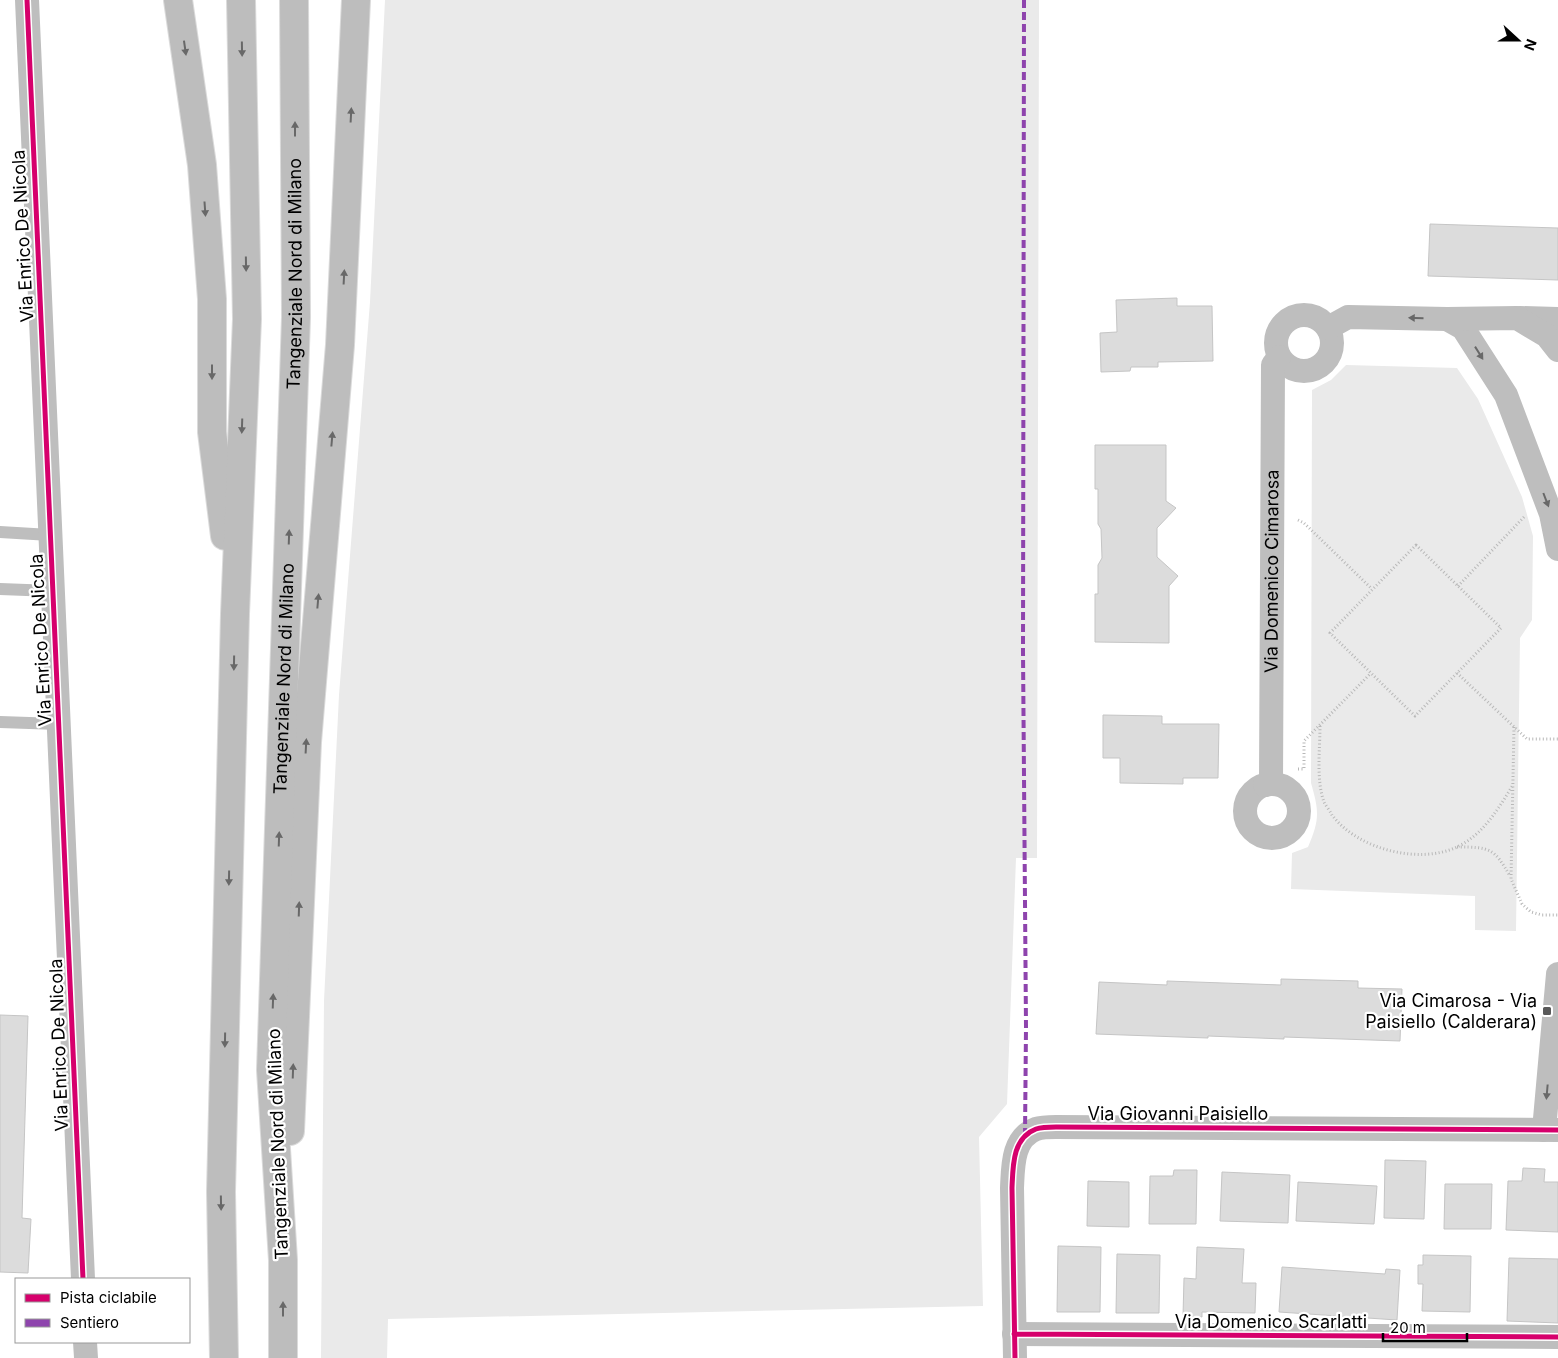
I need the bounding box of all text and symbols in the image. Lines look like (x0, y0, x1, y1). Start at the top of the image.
north arrow (1493, 15, 1543, 65)
text: N (1521, 37, 1540, 53)
one-way arrow (181, 41, 189, 57)
one-way arrow (238, 41, 246, 57)
one-way arrow (347, 106, 355, 122)
one-way arrow (291, 121, 299, 137)
street label: Via Enrico De Nicola (7, 149, 38, 323)
street label: Tangenziale Nord di Milano (283, 158, 306, 390)
one-way arrow (202, 202, 210, 218)
one-way arrow (242, 256, 250, 272)
one-way arrow (340, 269, 348, 285)
one-way arrow (1408, 314, 1424, 322)
one-way arrow (1475, 346, 1484, 360)
one-way arrow (208, 364, 216, 380)
one-way arrow (238, 418, 246, 434)
one-way arrow (328, 431, 336, 447)
street label: Via Domenico Cimarosa (1261, 470, 1282, 673)
one-way arrow (1543, 493, 1550, 508)
one-way arrow (285, 528, 293, 544)
street label: Via Enrico De Nicola (25, 553, 56, 727)
street label: Tangenziale Nord di Milano (269, 563, 298, 795)
one-way arrow (314, 593, 322, 609)
one-way arrow (229, 655, 237, 671)
one-way arrow (303, 738, 311, 754)
one-way arrow (275, 831, 283, 847)
one-way arrow (224, 870, 232, 886)
one-way arrow (295, 901, 303, 917)
street label: Via Enrico De Nicola (45, 958, 72, 1132)
place label: Via Cimarosa - Via PaisieIIo (Calderara) (1365, 990, 1537, 1032)
one-way arrow (270, 993, 278, 1009)
marker: Via Cimarosa - Via PaisieIIo (Calderara) (1541, 1005, 1553, 1017)
street label: Tangenziale Nord di Milano (263, 1028, 292, 1260)
one-way arrow (221, 1033, 229, 1049)
one-way arrow (289, 1063, 297, 1079)
one-way arrow (1543, 1084, 1551, 1100)
street label: Via Giovanni Paisiello (1088, 1103, 1268, 1124)
one-way arrow (218, 1195, 226, 1211)
legend (15, 1278, 190, 1343)
text: Pista ciclabile (60, 1288, 157, 1307)
one-way arrow (279, 1301, 287, 1317)
scale bar (1383, 1310, 1467, 1342)
street label: Via Domenico Scarlatti (1175, 1311, 1367, 1332)
text: Sentiero (60, 1313, 119, 1332)
text: 20 m (1390, 1318, 1426, 1337)

